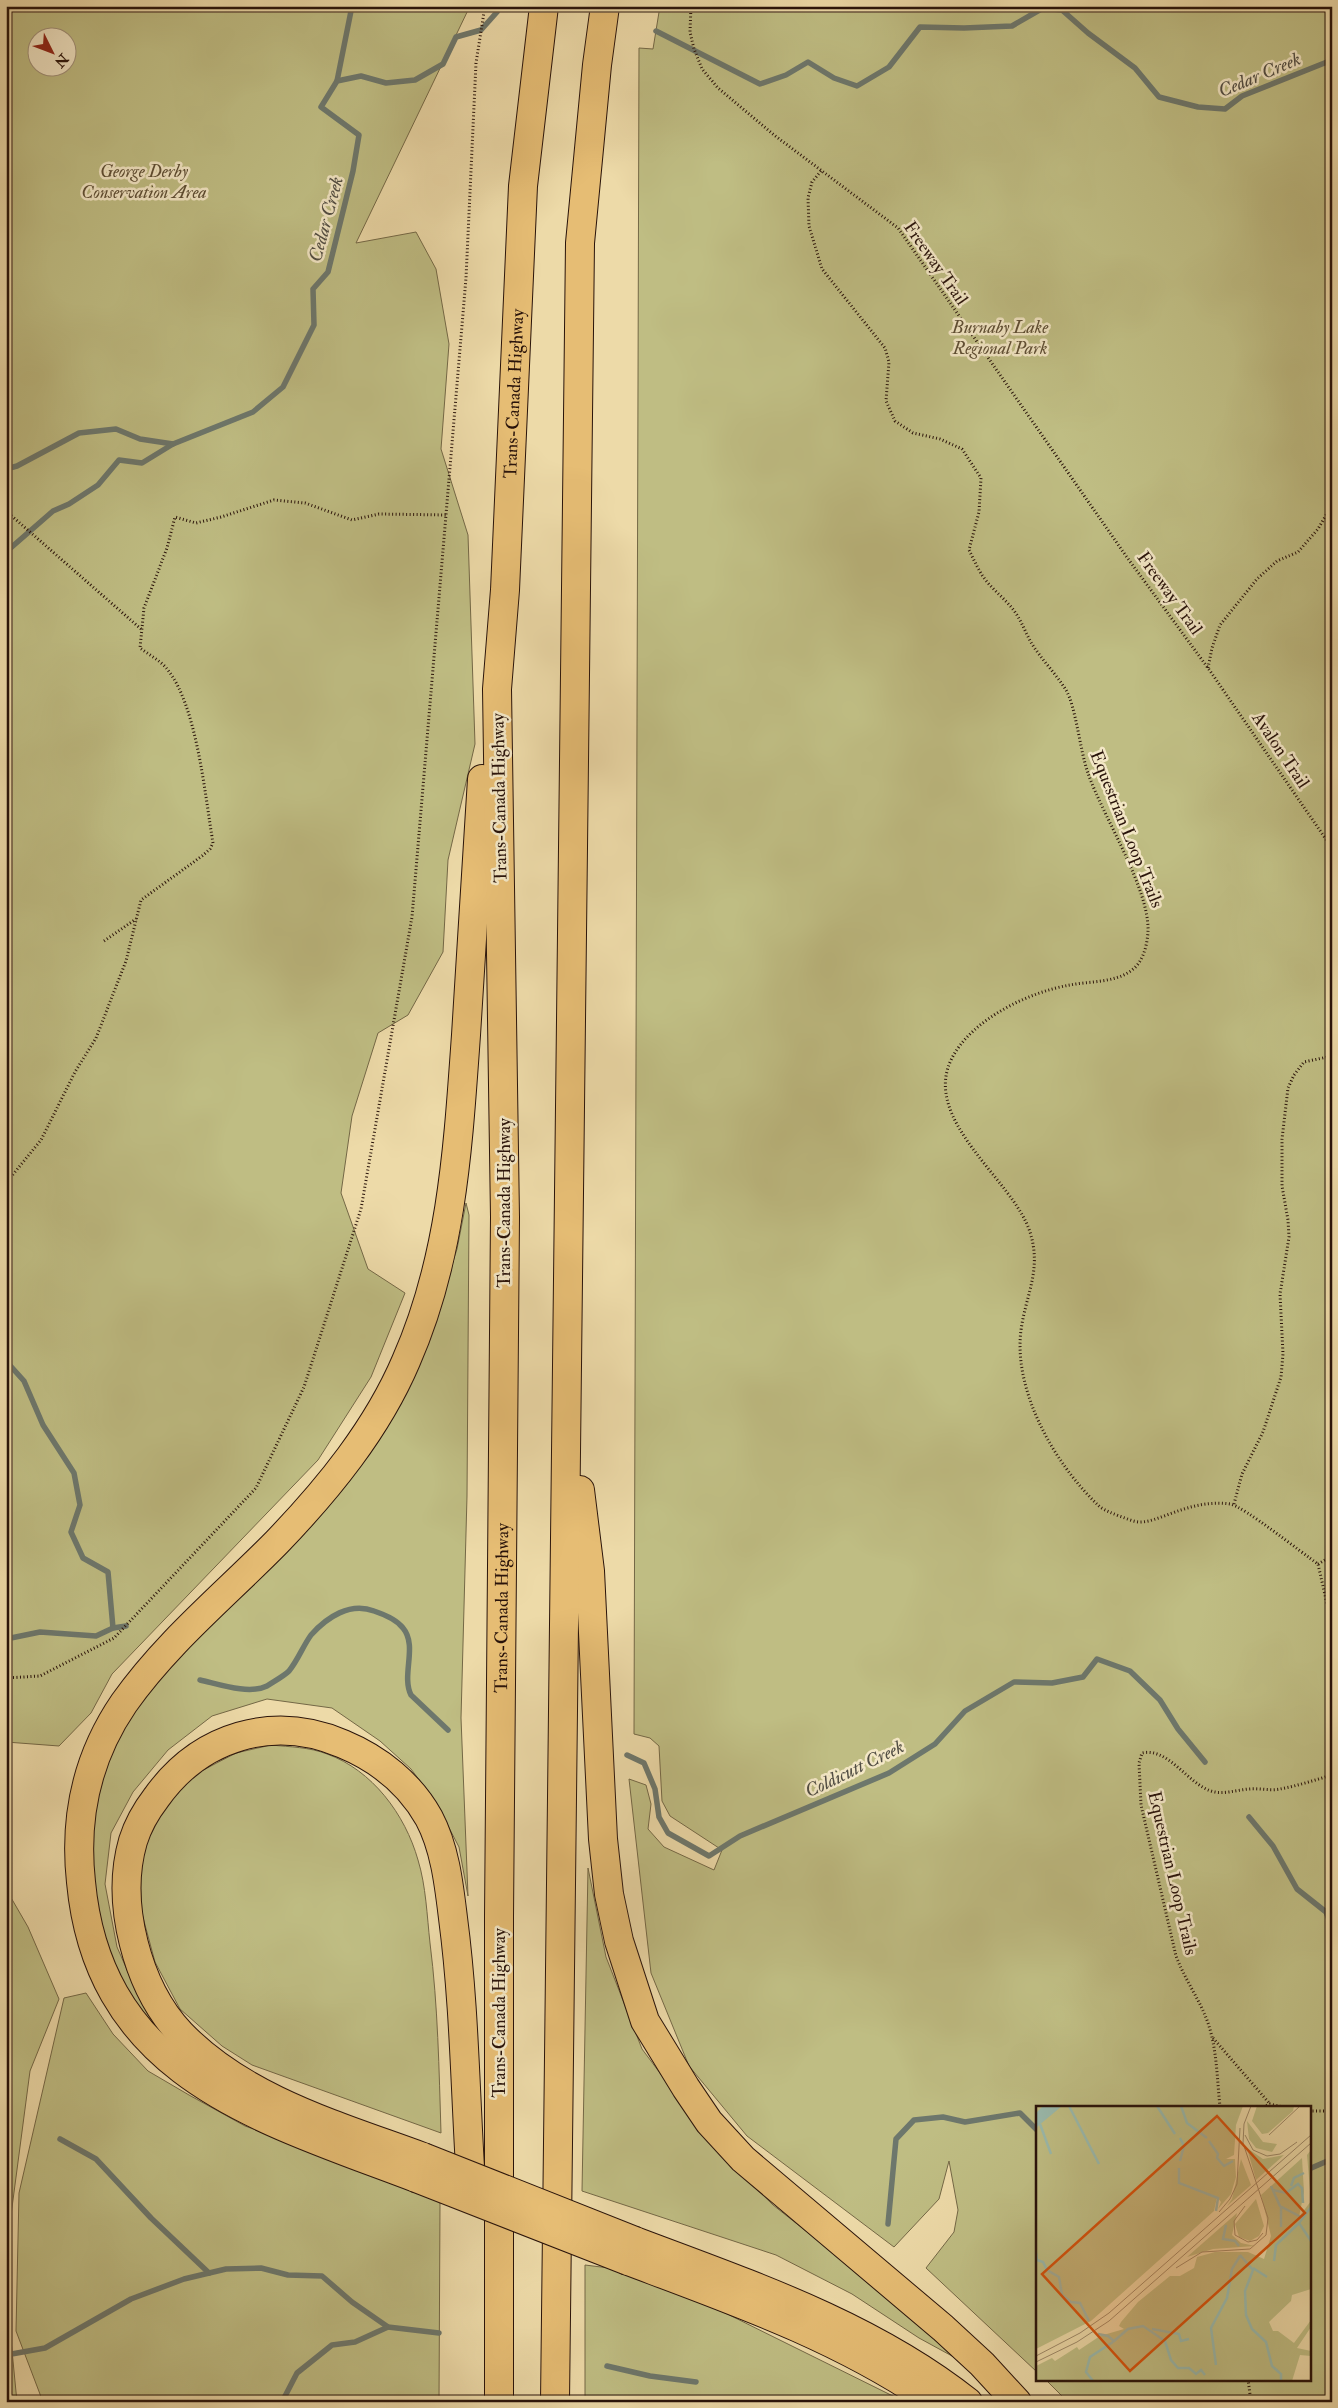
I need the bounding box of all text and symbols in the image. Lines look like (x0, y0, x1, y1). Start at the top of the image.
north arrow (28, 28, 78, 78)
water label: Cedar Creek (1215, 47, 1304, 103)
text: N (50, 49, 72, 71)
park label: George Derby Conservation Area (81, 160, 207, 204)
water label: Cedar Creek (303, 174, 349, 265)
street label: Freeway Trail (898, 217, 973, 310)
street label: Trans-Canada Highway (499, 307, 530, 479)
park label: Burnaby Lake Regional Park (951, 316, 1049, 360)
street label: Freeway Trail (1132, 547, 1208, 640)
street label: Avalon Trail (1246, 707, 1315, 793)
street label: Trans-Canada Highway (487, 712, 512, 883)
street label: Equestrian Loop Trails (1084, 747, 1169, 911)
street label: Trans-Canada Highway (493, 1117, 516, 1288)
street label: Trans-Canada Highway (490, 1522, 514, 1693)
water label: Coldicutt Creek (801, 1735, 908, 1803)
street label: Equestrian Loop Trails (1142, 1789, 1203, 1957)
street label: Trans-Canada Highway (488, 1927, 511, 2098)
inset map (1036, 2106, 1310, 2380)

